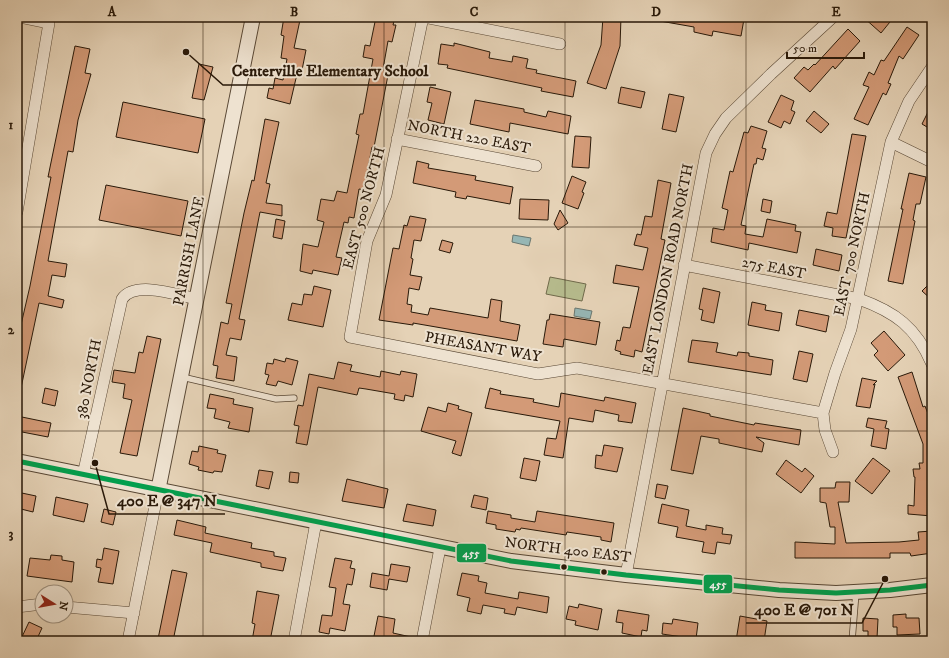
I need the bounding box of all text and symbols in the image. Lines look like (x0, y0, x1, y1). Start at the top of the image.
text: A (107, 4, 117, 20)
text: B (290, 4, 298, 20)
text: C (470, 4, 479, 20)
text: D (651, 4, 661, 20)
text: E (831, 4, 841, 20)
scale bar (787, 34, 864, 60)
text: 50 m (793, 41, 817, 56)
callout: Centerville Elementary School (223, 57, 436, 85)
text: Centerville Elementary School (232, 61, 430, 81)
street label: NORTH 220 EAST (406, 116, 533, 158)
text: 1 (9, 117, 14, 133)
street label: EAST 500 NORTH (339, 145, 389, 271)
street label: EAST LONDON ROAD NORTH (638, 162, 698, 376)
street label: EAST 700 NORTH (830, 190, 874, 318)
street label: PARRISH LANE (169, 194, 209, 307)
street label: 275 EAST (740, 252, 808, 284)
text: 2 (8, 322, 15, 338)
street label: PHEASANT WAY (423, 327, 543, 367)
street label: 380 NORTH (72, 337, 106, 421)
callout: 400 E @ 347 N (109, 486, 225, 514)
text: 400 E @ 347 N (116, 491, 217, 511)
text: 3 (9, 526, 14, 542)
street label: NORTH 400 EAST (504, 533, 633, 567)
line badge: 455 (456, 543, 487, 563)
text: 455 (461, 547, 480, 561)
unlabelled marker (559, 562, 569, 572)
unlabelled marker (599, 567, 609, 577)
line badge: 455 (703, 574, 733, 594)
text: 455 (708, 578, 727, 592)
north arrow (34, 584, 74, 624)
callout: 400 E @ 701 N (746, 595, 862, 623)
text: N (55, 600, 71, 611)
text: 400 E @ 701 N (753, 600, 854, 620)

